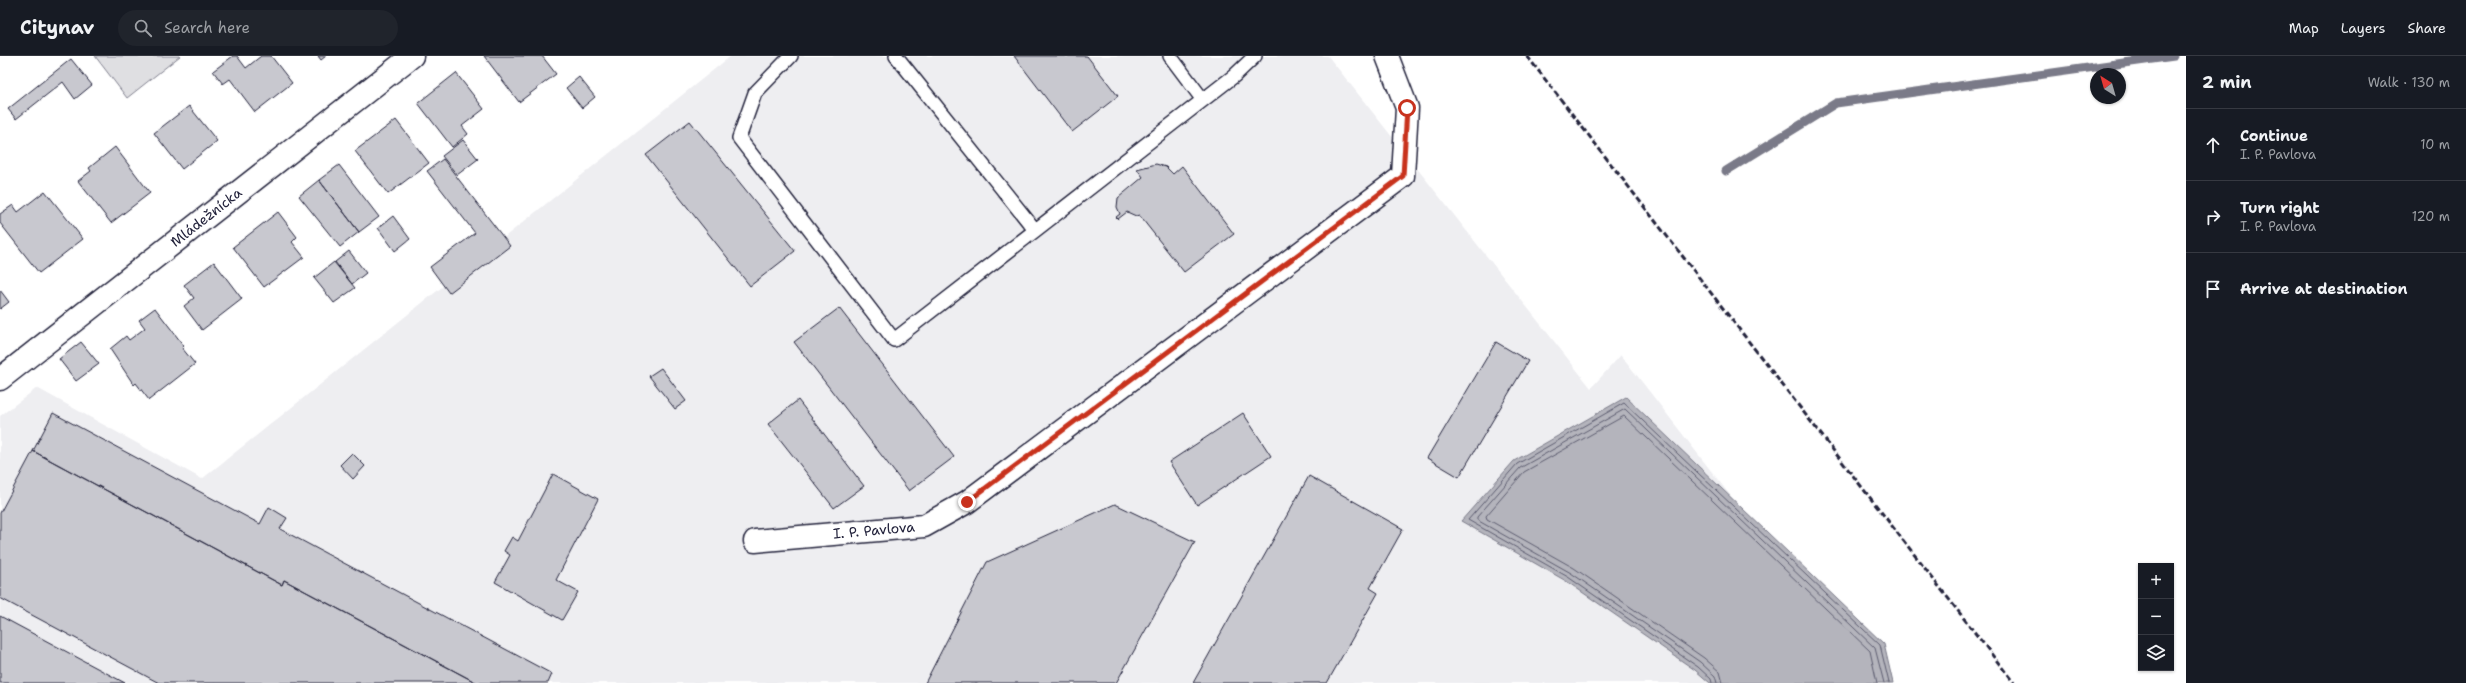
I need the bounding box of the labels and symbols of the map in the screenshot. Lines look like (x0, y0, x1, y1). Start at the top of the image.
north arrow (2090, 68, 2126, 104)
route start (1398, 99, 1416, 117)
street label: Mládežnícka (167, 183, 246, 251)
route end (958, 493, 976, 511)
street label: I. P. Pavlova (832, 517, 916, 543)

